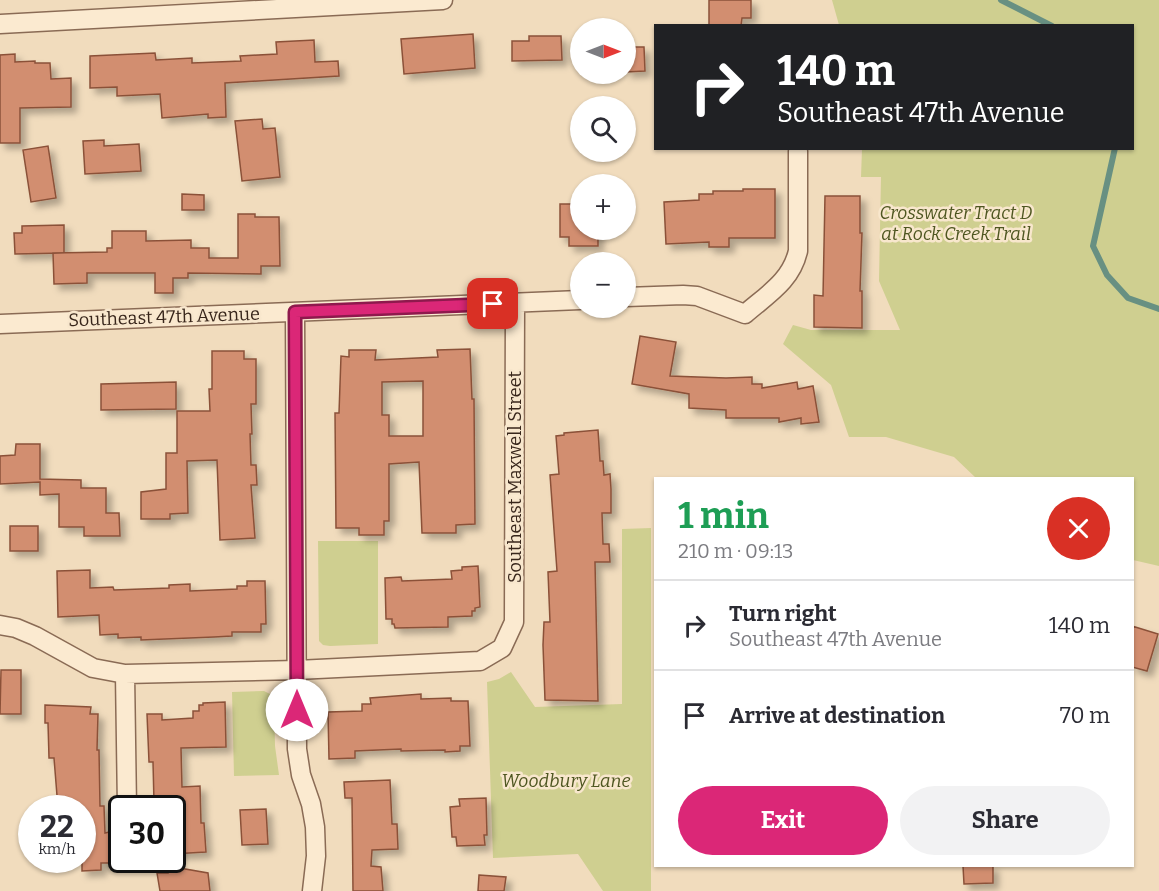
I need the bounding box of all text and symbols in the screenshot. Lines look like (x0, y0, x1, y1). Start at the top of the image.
north arrow (570, 18, 636, 84)
map controls (570, 18, 636, 318)
text: 140 m (777, 46, 895, 96)
icon: right (678, 48, 756, 126)
button: search (570, 96, 636, 162)
text: Southeast 47th Avenue (777, 97, 1065, 129)
button: + (570, 174, 636, 240)
park label: Crosswater Tract D at Rock Creek Trail (879, 202, 1033, 245)
button: − (570, 252, 636, 318)
pin (467, 278, 518, 329)
icon: arrive (476, 287, 509, 320)
street label: Southeast 47th Avenue (68, 303, 260, 331)
street label: Southeast Maxwell Street (504, 371, 526, 583)
text: 1 min (678, 494, 769, 538)
button: close (1047, 497, 1110, 560)
text: 210 m · 09:13 (678, 539, 793, 563)
text: Turn right (729, 600, 837, 627)
icon: right (678, 609, 711, 642)
text: 140 m (1049, 612, 1110, 639)
text: Southeast 47th Avenue (729, 627, 942, 651)
position arrow (265, 678, 329, 742)
icon: arrive (678, 699, 711, 732)
text: Arrive at destination (729, 702, 945, 729)
text: 70 m (1060, 702, 1110, 729)
park label: Woodbury Lane (501, 770, 631, 792)
button: Exit (678, 786, 888, 855)
button: Share (900, 786, 1110, 855)
speed limit sign: 30 (108, 795, 186, 873)
text: 22 (40, 809, 74, 845)
text: km/h (38, 840, 76, 858)

